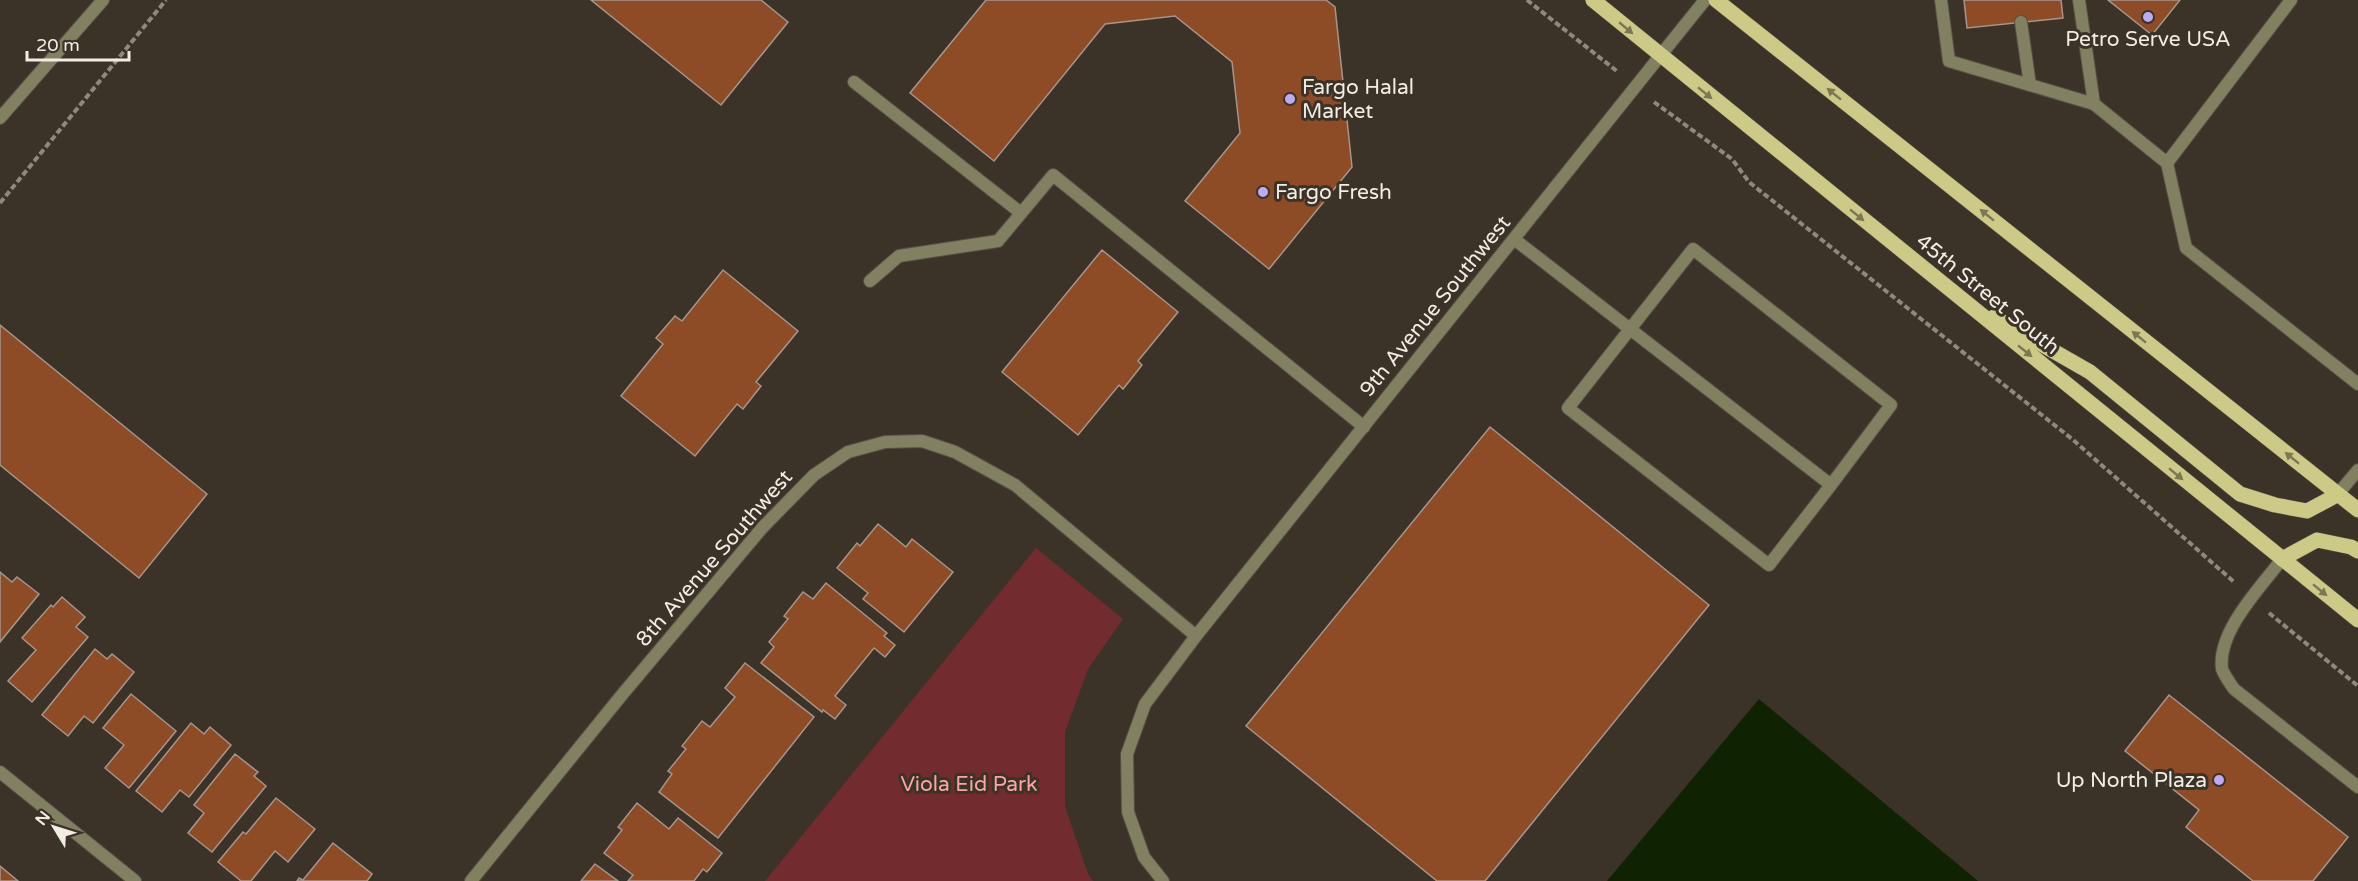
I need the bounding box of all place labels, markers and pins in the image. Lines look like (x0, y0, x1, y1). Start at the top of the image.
marker: Petro Serve USA (2141, 10, 2155, 24)
place label: Petro Serve USA (2065, 27, 2231, 52)
place label: Fargo Halal Market (1302, 75, 1414, 124)
marker: Fargo Halal Market (1283, 92, 1297, 106)
place label: Fargo Fresh (1275, 180, 1392, 205)
marker: Fargo Fresh (1256, 185, 1270, 199)
place label: Up North Plaza (2056, 768, 2207, 793)
marker: Up North Plaza (2212, 773, 2226, 787)

